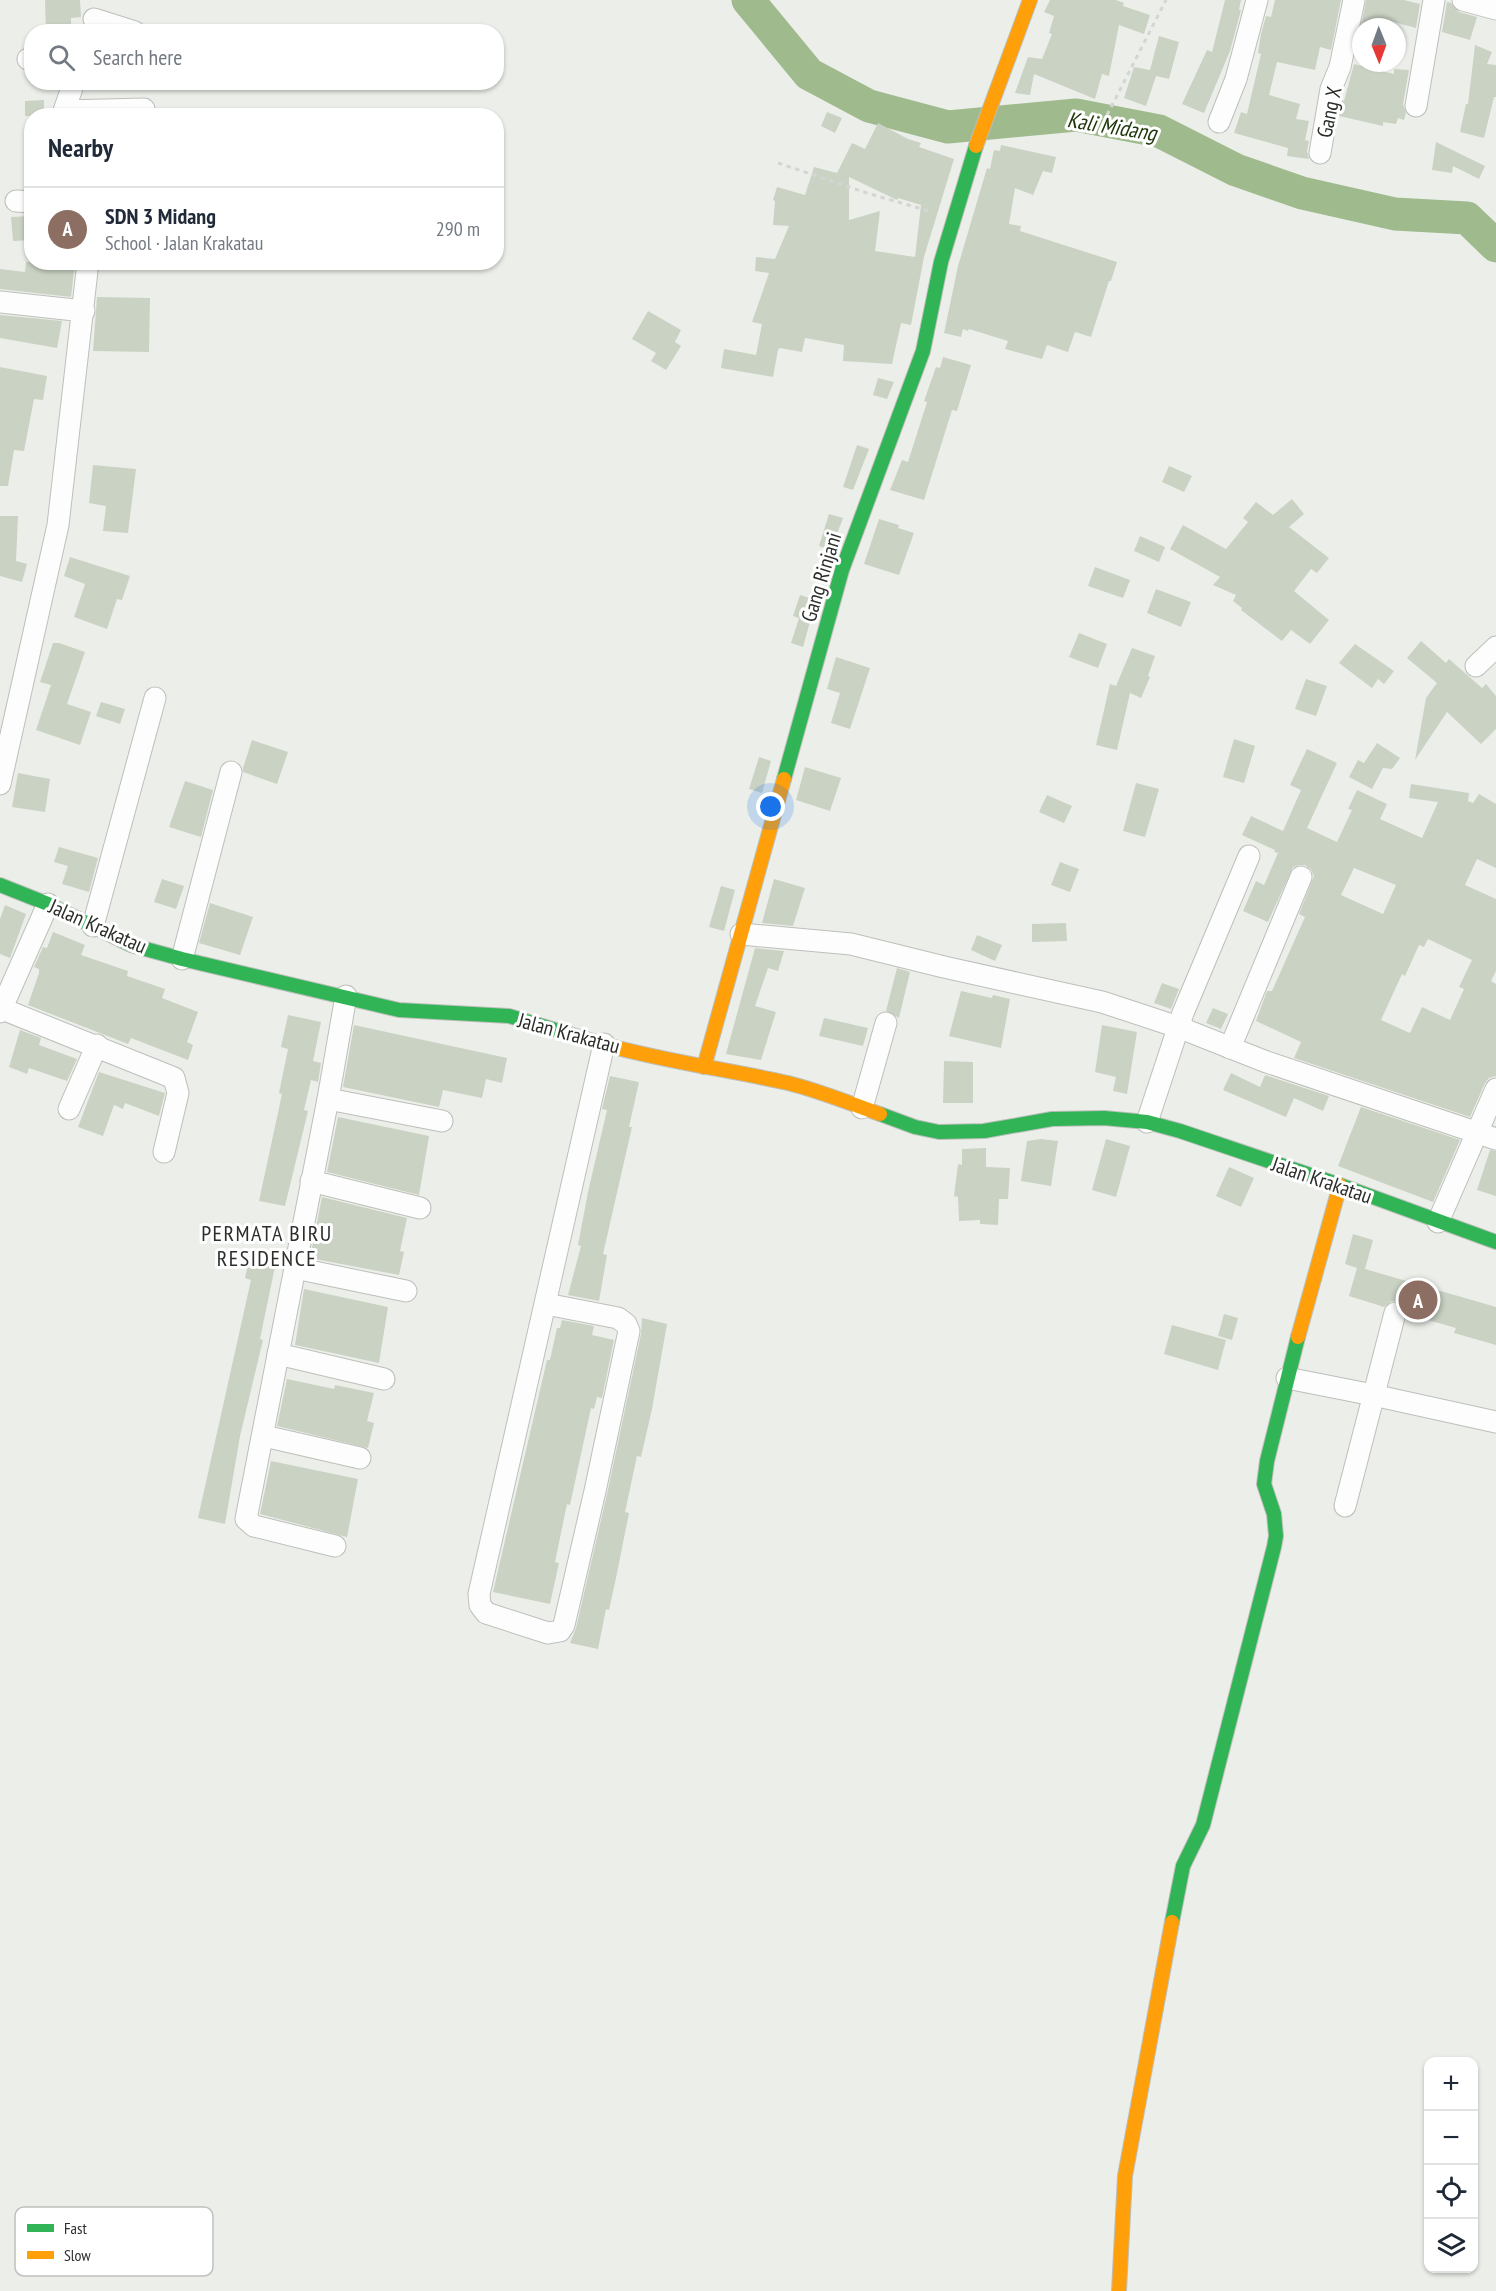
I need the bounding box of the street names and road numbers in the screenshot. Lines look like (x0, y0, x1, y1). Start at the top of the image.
street label: Gang X (1310, 84, 1348, 140)
street label: Gang Rinjani (795, 529, 847, 625)
street label: Jalan Krakatau (44, 892, 151, 960)
street label: Jalan Krakatau (514, 1006, 623, 1060)
street label: Jalan Krakatau (1267, 1150, 1376, 1210)

